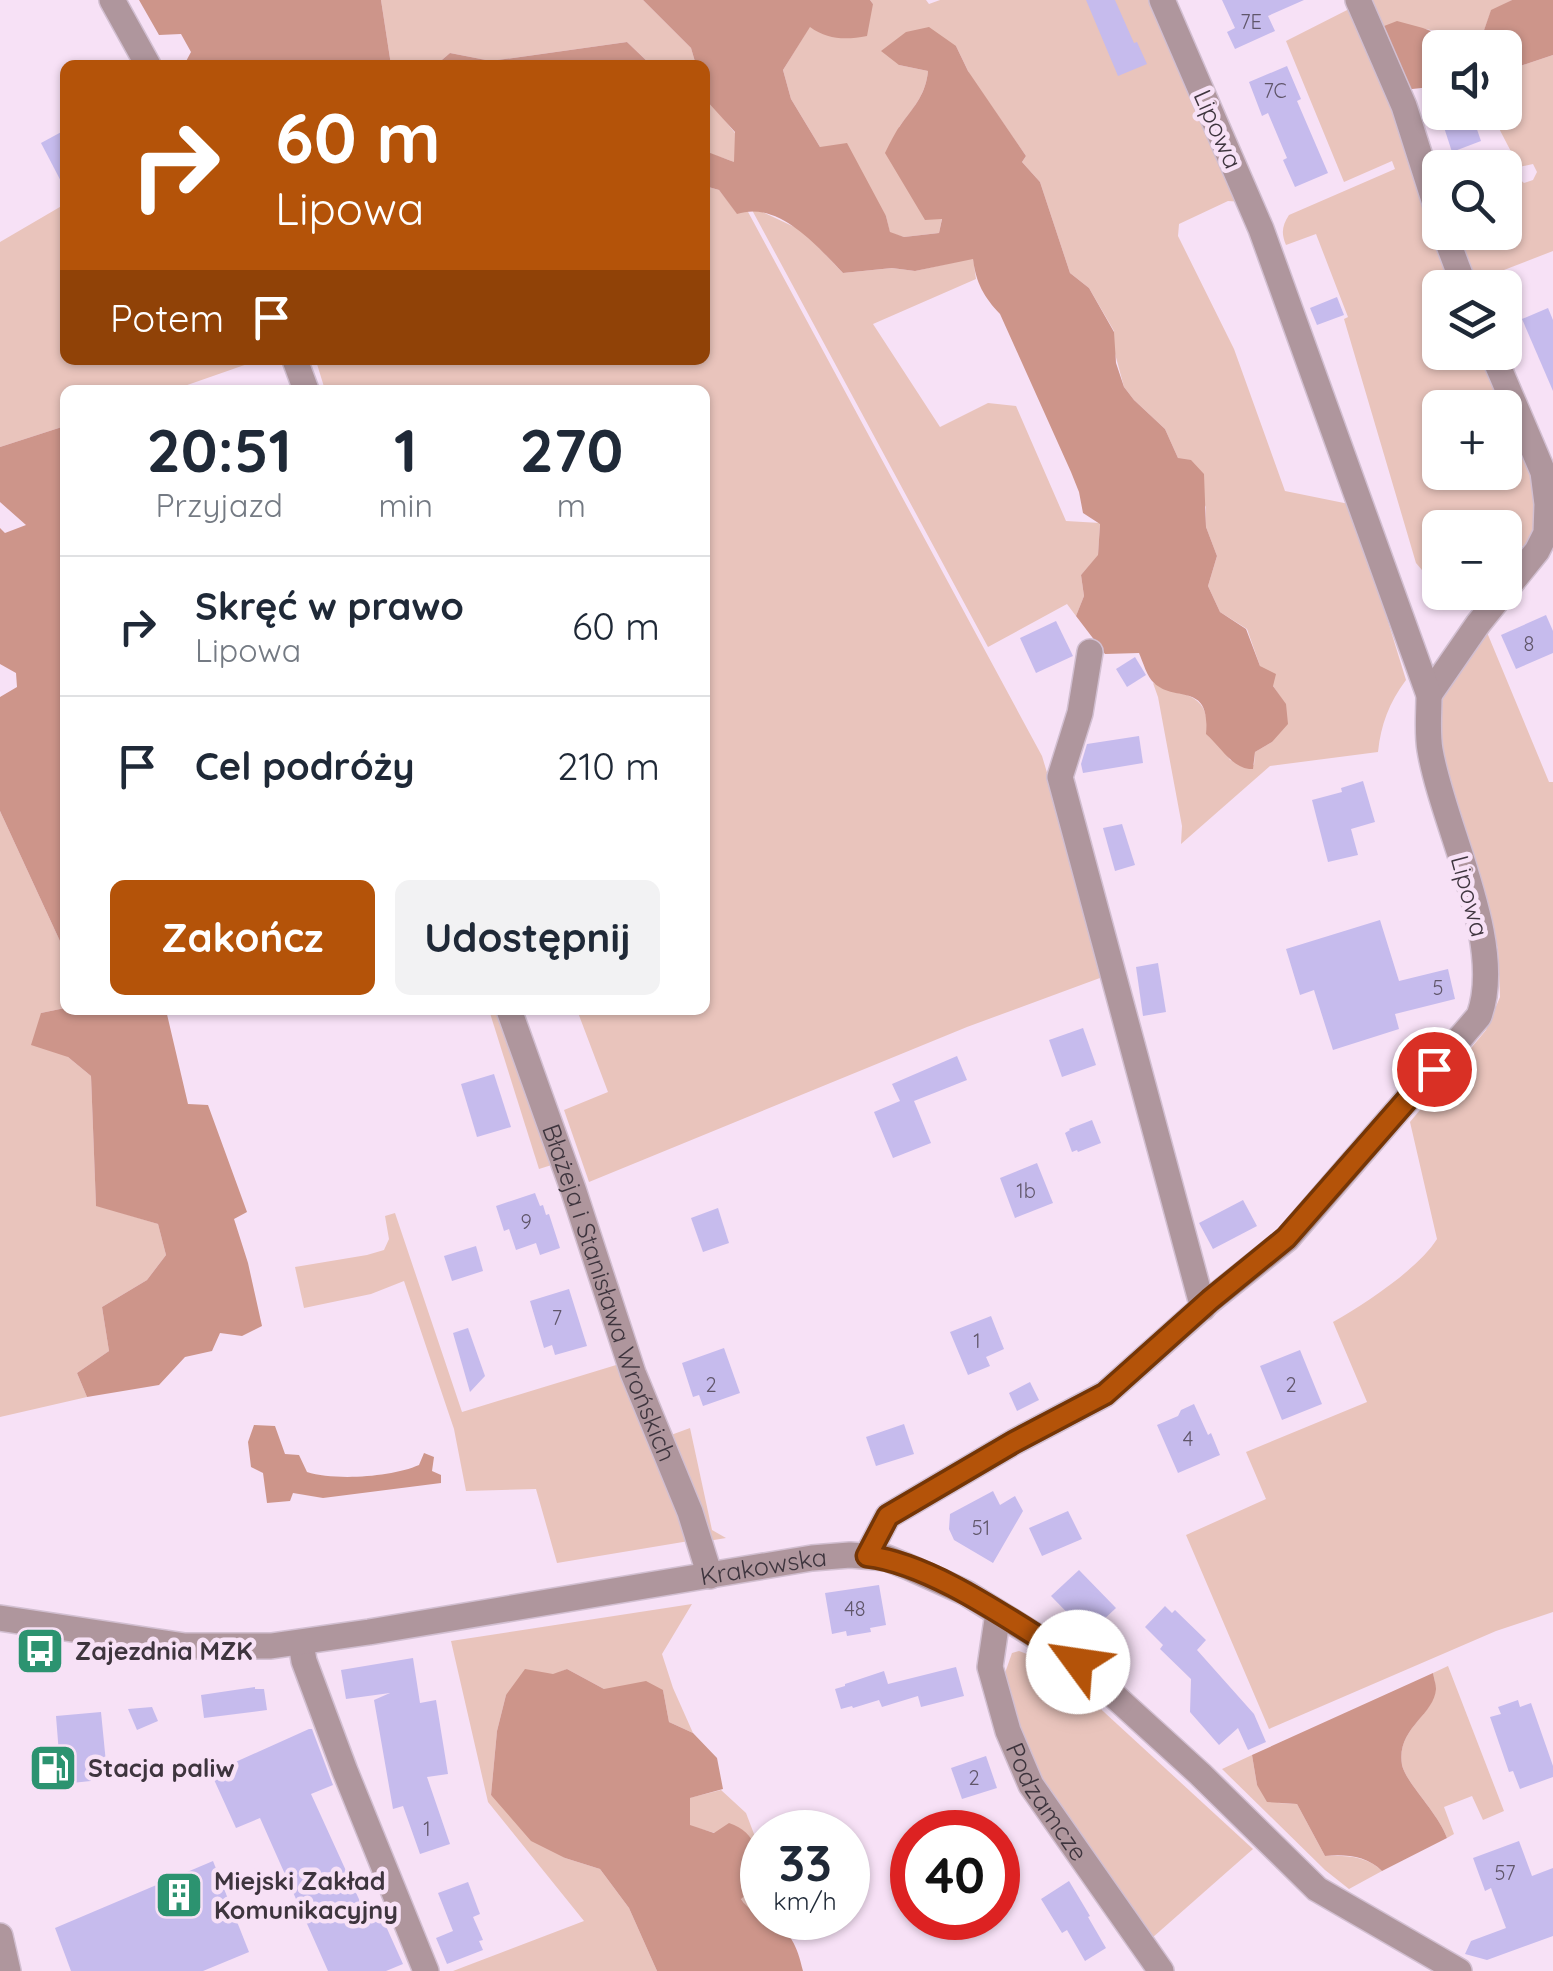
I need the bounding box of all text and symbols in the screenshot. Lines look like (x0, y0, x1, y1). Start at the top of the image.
house number: 7E (1240, 9, 1262, 34)
map controls (1422, 30, 1522, 610)
button: sound (1422, 30, 1522, 130)
house number: 7C (1264, 78, 1286, 103)
street label: Lipowa (1187, 85, 1249, 173)
text: 60 m (275, 93, 441, 181)
icon: right (110, 100, 240, 230)
button: search (1422, 150, 1522, 250)
text: Lipowa (275, 180, 424, 236)
button: layers (1422, 270, 1522, 370)
icon: arrive (244, 290, 299, 345)
text: Potem (110, 294, 224, 342)
button: + (1422, 390, 1522, 490)
text: 20:51 (147, 412, 292, 487)
text: 1 (394, 412, 417, 487)
text: 270 (519, 412, 623, 487)
text: Przyjazd (156, 485, 283, 525)
text: min (378, 485, 433, 525)
text: m (557, 485, 586, 525)
button: − (1422, 510, 1522, 610)
text: Skręć w prawo (195, 582, 464, 630)
icon: right (110, 599, 165, 654)
text: 60 m (572, 602, 660, 650)
text: Lipowa (195, 630, 301, 670)
house number: 8 (1524, 631, 1534, 656)
icon: arrive (110, 739, 165, 794)
text: Cel podróży (195, 742, 415, 790)
text: 210 m (557, 742, 660, 790)
street label: Lipowa (1445, 852, 1496, 940)
button: Zakończ (110, 880, 375, 995)
button: Udostępnij (395, 880, 660, 995)
house number: 5 (1433, 975, 1443, 1000)
pin (1392, 1027, 1477, 1112)
icon: arrive (1407, 1042, 1462, 1097)
street label: Błażeja i Stanisława Wrońskich (536, 1120, 684, 1466)
house number: 1b (1016, 1178, 1036, 1203)
house number: 9 (520, 1209, 532, 1234)
house number: 7 (552, 1305, 562, 1330)
house number: 1 (973, 1328, 981, 1353)
house number: 2 (705, 1372, 717, 1397)
house number: 2 (1285, 1372, 1297, 1397)
house number: 4 (1183, 1426, 1193, 1451)
house number: 51 (972, 1515, 990, 1540)
street label: Krakowska (698, 1541, 828, 1591)
house number: 48 (844, 1596, 866, 1621)
position arrow (1026, 1610, 1130, 1714)
bus stop icon: Zajezdnia MZK (14, 1625, 66, 1677)
place label: Zajezdnia MZK (75, 1635, 253, 1666)
street label: Podzamcze (1000, 1738, 1095, 1867)
fuel station icon: Stacja paliw (27, 1742, 79, 1794)
place label: Stacja paliw (88, 1752, 235, 1783)
house number: 2 (968, 1765, 980, 1790)
speed limit sign: 40 (890, 1810, 1020, 1940)
house number: 1 (423, 1816, 431, 1841)
text: 33 (778, 1831, 832, 1894)
house number: 57 (1494, 1860, 1516, 1885)
place label: Miejski Zakład Komunikacyjny (214, 1865, 398, 1925)
building icon: Miejski Zakład Komunikacyjny (153, 1869, 205, 1921)
text: km/h (773, 1885, 837, 1916)

